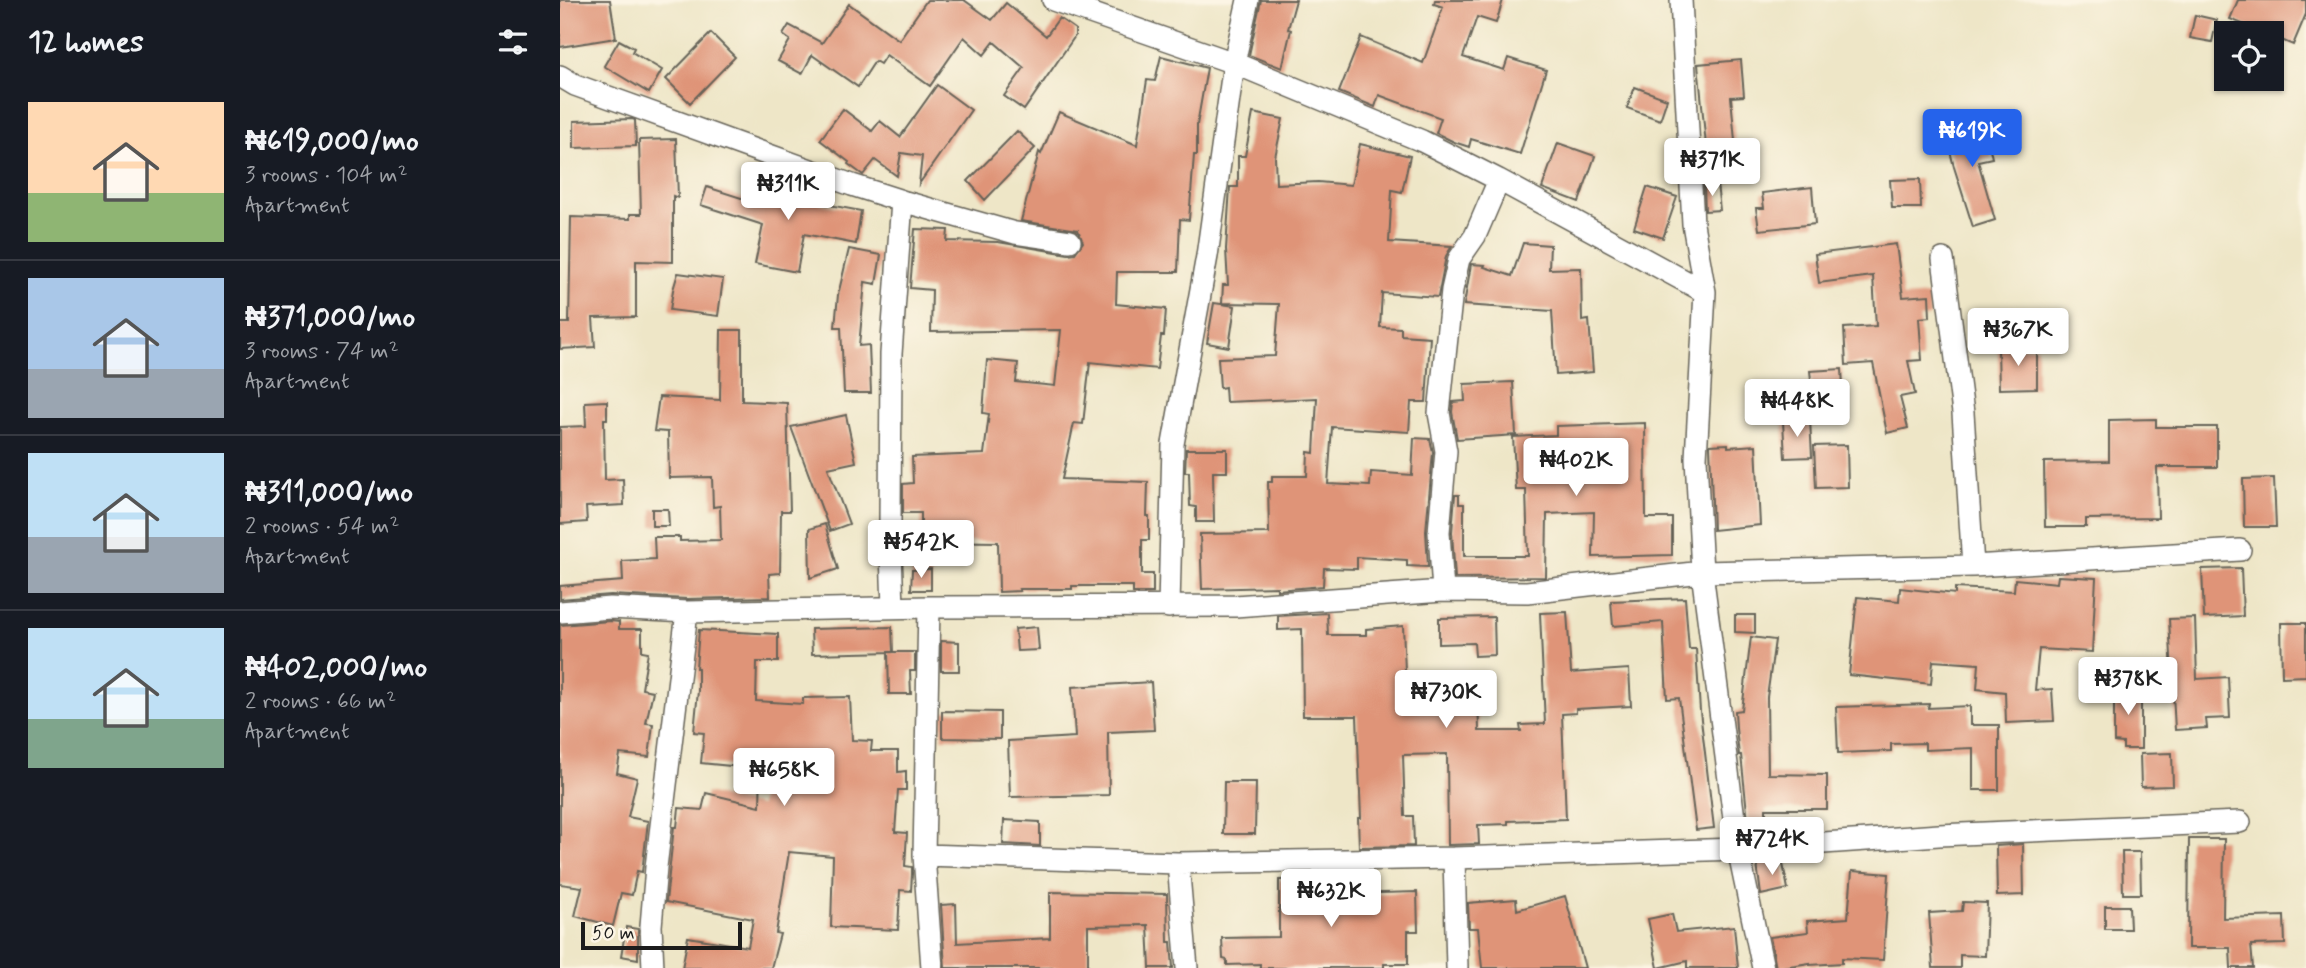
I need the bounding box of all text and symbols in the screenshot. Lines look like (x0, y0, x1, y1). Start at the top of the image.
map controls (2214, 21, 2284, 91)
button: locate (2214, 21, 2284, 91)
text: 12 homes (28, 23, 144, 62)
icon: filters (494, 23, 532, 61)
pin: ₦619K (1923, 110, 2021, 169)
text: ₦619K (1939, 117, 2005, 147)
text: ₦619,000/mo (245, 122, 419, 161)
icon: home (84, 130, 168, 214)
pin: ₦371K (1663, 138, 1761, 198)
text: ₦371K (1680, 146, 1744, 176)
text: 3 rooms · 104 m² (245, 161, 408, 191)
pin: ₦311K (739, 162, 837, 222)
text: ₦311K (757, 170, 819, 200)
text: Apartment (245, 191, 350, 221)
text: ₦371,000/mo (245, 298, 415, 337)
icon: home (84, 306, 168, 390)
pin: ₦367K (1969, 308, 2067, 368)
text: ₦367K (1984, 316, 2052, 346)
text: 3 rooms · 74 m² (245, 337, 399, 367)
text: Apartment (245, 367, 350, 397)
pin: ₦448K (1748, 380, 1846, 439)
text: ₦448K (1761, 387, 1833, 417)
pin: ₦402K (1527, 438, 1625, 498)
text: ₦402K (1539, 446, 1613, 476)
text: ₦311,000/mo (245, 473, 413, 512)
icon: home (84, 481, 168, 565)
text: 2 rooms · 54 m² (245, 512, 399, 542)
pin: ₦542K (872, 520, 970, 580)
text: ₦542K (884, 528, 958, 558)
text: Apartment (245, 542, 350, 572)
text: ₦402,000/mo (245, 648, 427, 687)
icon: home (84, 656, 168, 740)
pin: ₦378K (2079, 658, 2177, 717)
text: ₦378K (2094, 665, 2162, 695)
pin: ₦730K (1397, 670, 1495, 730)
text: ₦730K (1411, 678, 1481, 708)
text: 2 rooms · 66 m² (245, 687, 396, 717)
text: Apartment (245, 717, 350, 747)
pin: ₦658K (735, 748, 833, 808)
text: ₦658K (749, 756, 819, 786)
pin: ₦724K (1723, 818, 1821, 877)
text: ₦724K (1736, 825, 1808, 855)
pin: ₦632K (1282, 870, 1380, 929)
text: ₦632K (1297, 877, 1365, 907)
scale bar (581, 919, 742, 951)
text: 50 m (592, 921, 635, 946)

